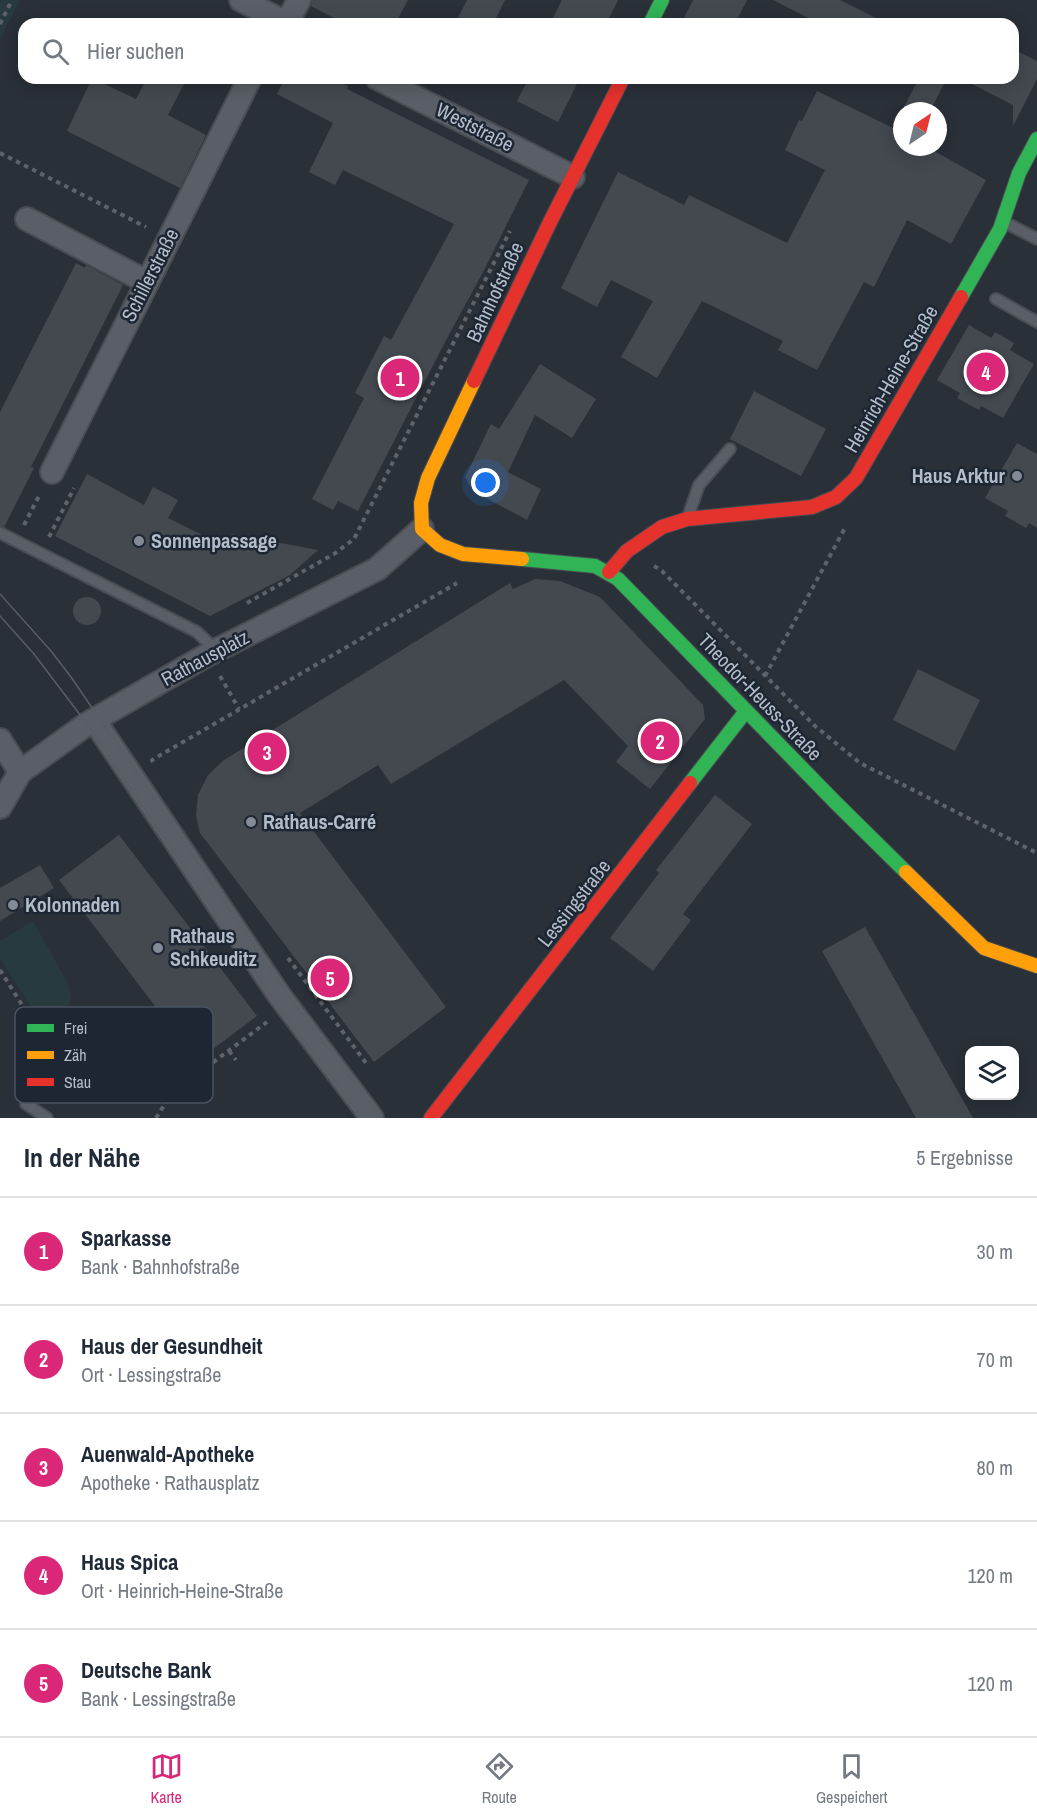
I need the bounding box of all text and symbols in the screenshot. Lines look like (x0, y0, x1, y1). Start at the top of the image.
search box (18, 18, 1019, 84)
icon: search (39, 35, 72, 68)
text: Hier suchen (87, 36, 184, 66)
street label: Weststraße (432, 96, 519, 158)
north arrow (893, 102, 947, 156)
street label: Schillerstraße (115, 224, 185, 326)
street label: Bahnhofstraße (460, 237, 530, 346)
street label: Heinrich-Heine-Straße (837, 300, 944, 457)
pin: 4 (966, 350, 1006, 394)
pin: 1 (380, 356, 420, 400)
place label: Haus Arktur (912, 462, 1006, 489)
your location (471, 468, 500, 497)
marker: Haus Arktur (1010, 469, 1024, 483)
place label: Sonnenpassage (151, 527, 277, 554)
marker: Sonnenpassage (132, 534, 146, 548)
street label: Rathausplatz (156, 623, 253, 692)
street label: Theodor-Heuss-Straße (692, 627, 828, 766)
pin: 2 (640, 718, 680, 764)
pin: 3 (248, 730, 286, 774)
place label: Rathaus-Carré (263, 808, 376, 835)
marker: Rathaus-Carré (244, 815, 258, 829)
street label: Lessingstraße (531, 853, 616, 952)
place label: Kolonnaden (25, 891, 120, 918)
marker: Kolonnaden (6, 898, 20, 912)
place label: Rathaus Schkeuditz (170, 922, 257, 972)
marker: Rathaus Schkeuditz (151, 941, 165, 955)
pin: 5 (310, 956, 350, 1000)
legend (15, 1007, 213, 1103)
text: Frei (64, 1017, 87, 1039)
text: Zäh (64, 1044, 87, 1066)
map controls (965, 1046, 1019, 1100)
button: layers (965, 1046, 1019, 1100)
text: Stau (64, 1071, 91, 1093)
text: In der Nähe (24, 1140, 140, 1175)
text: 5 Ergebnisse (916, 1144, 1013, 1171)
text: Sparkasse (81, 1223, 171, 1253)
text: 1 (39, 1238, 48, 1265)
text: 30 m (977, 1238, 1013, 1265)
text: Bank · Bahnhofstraße (81, 1253, 240, 1280)
text: Haus der Gesundheit (81, 1331, 262, 1361)
text: 2 (39, 1346, 48, 1373)
text: 70 m (977, 1346, 1013, 1373)
text: Ort · Lessingstraße (81, 1361, 221, 1388)
text: Auenwald-Apotheke (81, 1439, 254, 1469)
text: 3 (39, 1454, 48, 1481)
text: 80 m (977, 1454, 1013, 1481)
text: Apotheke · Rathausplatz (81, 1469, 260, 1496)
text: Haus Spica (81, 1547, 178, 1577)
text: 4 (39, 1562, 48, 1589)
text: 120 m (967, 1562, 1013, 1589)
text: Ort · Heinrich-Heine-Straße (81, 1577, 283, 1604)
text: Deutsche Bank (81, 1655, 211, 1685)
text: 5 (39, 1670, 48, 1697)
text: 120 m (967, 1670, 1013, 1697)
text: Bank · Lessingstraße (81, 1685, 236, 1712)
tab: Karte (150, 1750, 183, 1808)
tab: Route (482, 1750, 517, 1808)
tab: Gespeichert (816, 1750, 887, 1808)

